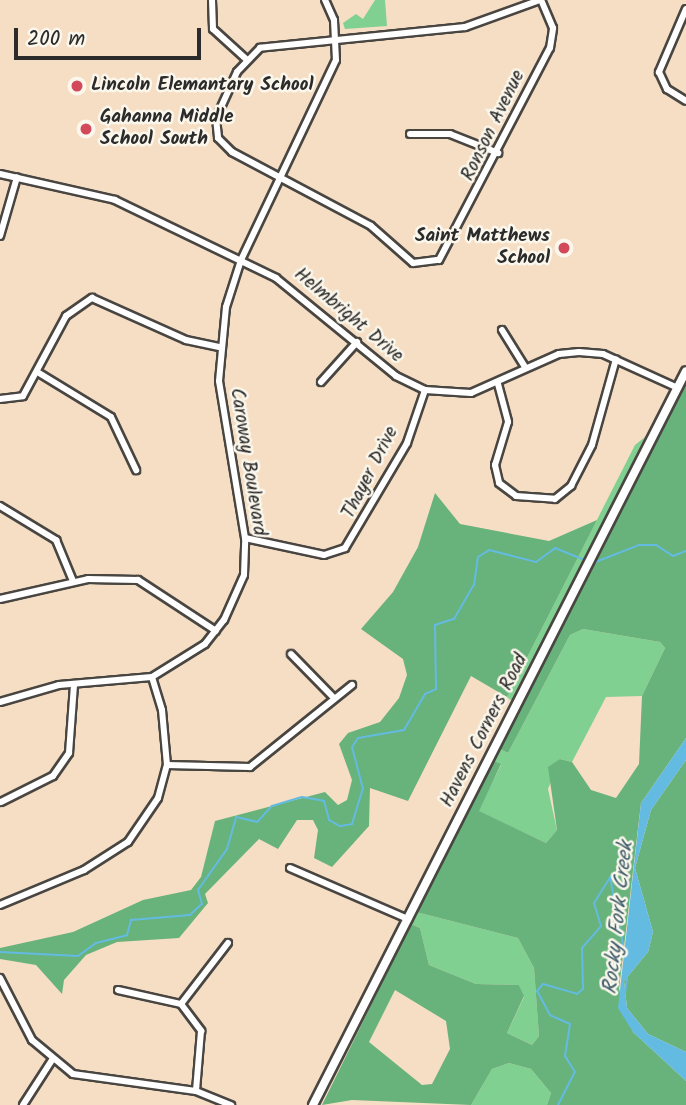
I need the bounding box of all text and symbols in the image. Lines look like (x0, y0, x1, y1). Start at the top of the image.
scale bar (18, 14, 205, 58)
text: 200 m (27, 23, 85, 56)
street label: Ronson Avenue (457, 67, 531, 185)
place label: Lincoln Elemantary School (91, 75, 313, 97)
marker: Lincoln Elemantary School (69, 78, 85, 94)
place label: Gahanna Middle School South (100, 107, 234, 151)
marker: Gahanna Middle School South (78, 121, 94, 137)
place label: Saint Matthews School (415, 226, 550, 270)
marker: Saint Matthews School (556, 240, 572, 256)
street label: Helmbright Drive (289, 264, 407, 368)
street label: Caroway Boulevard (224, 387, 270, 537)
street label: Thayer Drive (338, 423, 404, 523)
street label: Havens Corners Road (436, 650, 534, 812)
water label: Rocky Fork Creek (598, 840, 640, 996)

